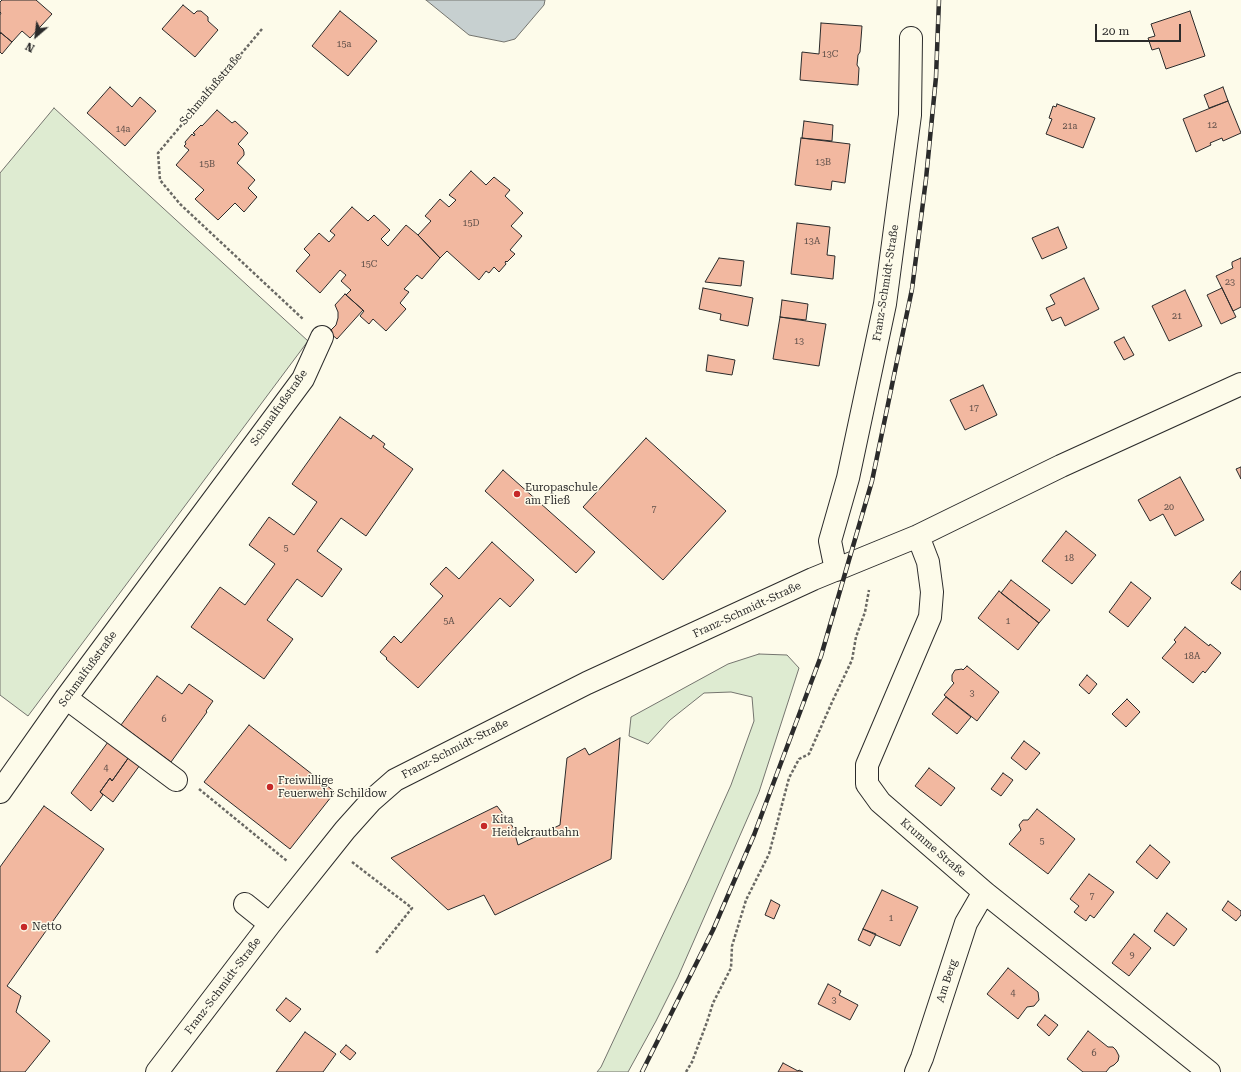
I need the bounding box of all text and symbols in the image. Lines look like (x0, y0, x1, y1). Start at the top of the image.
north arrow (16, 16, 56, 56)
scale bar (1097, 16, 1183, 42)
text: 20 m (1102, 24, 1129, 38)
text: N (23, 39, 37, 55)
house number: 15a (337, 39, 351, 49)
house number: 13C (822, 49, 838, 59)
street label: Schmalfußstraße (177, 50, 245, 128)
house number: 12 (1207, 120, 1217, 130)
house number: 21a (1063, 121, 1077, 131)
house number: 14a (116, 124, 130, 134)
house number: 13B (815, 157, 831, 167)
house number: 15B (199, 159, 215, 169)
house number: 15D (462, 218, 480, 228)
street label: Franz-Schmidt-Straße (870, 224, 902, 342)
house number: 13A (804, 236, 820, 246)
house number: 15C (361, 259, 377, 269)
house number: 23 (1225, 277, 1235, 287)
house number: 21 (1172, 311, 1182, 321)
house number: 13 (794, 336, 804, 346)
street label: Schmalfußstraße (248, 367, 310, 449)
house number: 17 (969, 403, 979, 413)
place label: Europaschule am Fließ (525, 481, 598, 507)
marker: Europaschule am Fließ (512, 489, 522, 499)
house number: 20 (1164, 502, 1174, 512)
house number: 7 (651, 504, 657, 514)
house number: 5 (283, 543, 289, 553)
house number: 18 (1064, 553, 1074, 563)
street label: Franz-Schmidt-Straße (691, 579, 803, 641)
house number: 5A (443, 616, 455, 626)
house number: 1 (1005, 616, 1011, 626)
street label: Schmalfußstraße (56, 629, 120, 709)
house number: 18A (1184, 651, 1200, 661)
house number: 3 (969, 688, 975, 698)
house number: 6 (161, 714, 167, 724)
street label: Franz-Schmidt-Straße (399, 716, 511, 782)
house number: 4 (103, 763, 109, 773)
place label: Freiwillige Feuerwehr Schildow (278, 774, 387, 800)
marker: Freiwillige Feuerwehr Schildow (265, 782, 275, 792)
place label: Kita Heidekrautbahn (492, 813, 579, 839)
street label: Krumme Straße (898, 816, 968, 880)
marker: Kita Heidekrautbahn (479, 821, 489, 831)
house number: 5 (1039, 836, 1045, 846)
house number: 7 (1089, 891, 1095, 901)
house number: 1 (888, 913, 894, 923)
place label: Netto (32, 920, 62, 934)
marker: Netto (19, 922, 29, 932)
street label: Franz-Schmidt-Straße (182, 935, 264, 1037)
house number: 9 (1129, 950, 1135, 960)
street label: Am Berg (934, 958, 960, 1004)
house number: 4 (1010, 988, 1016, 998)
house number: 3 (831, 995, 837, 1005)
house number: 6 (1091, 1048, 1097, 1058)

